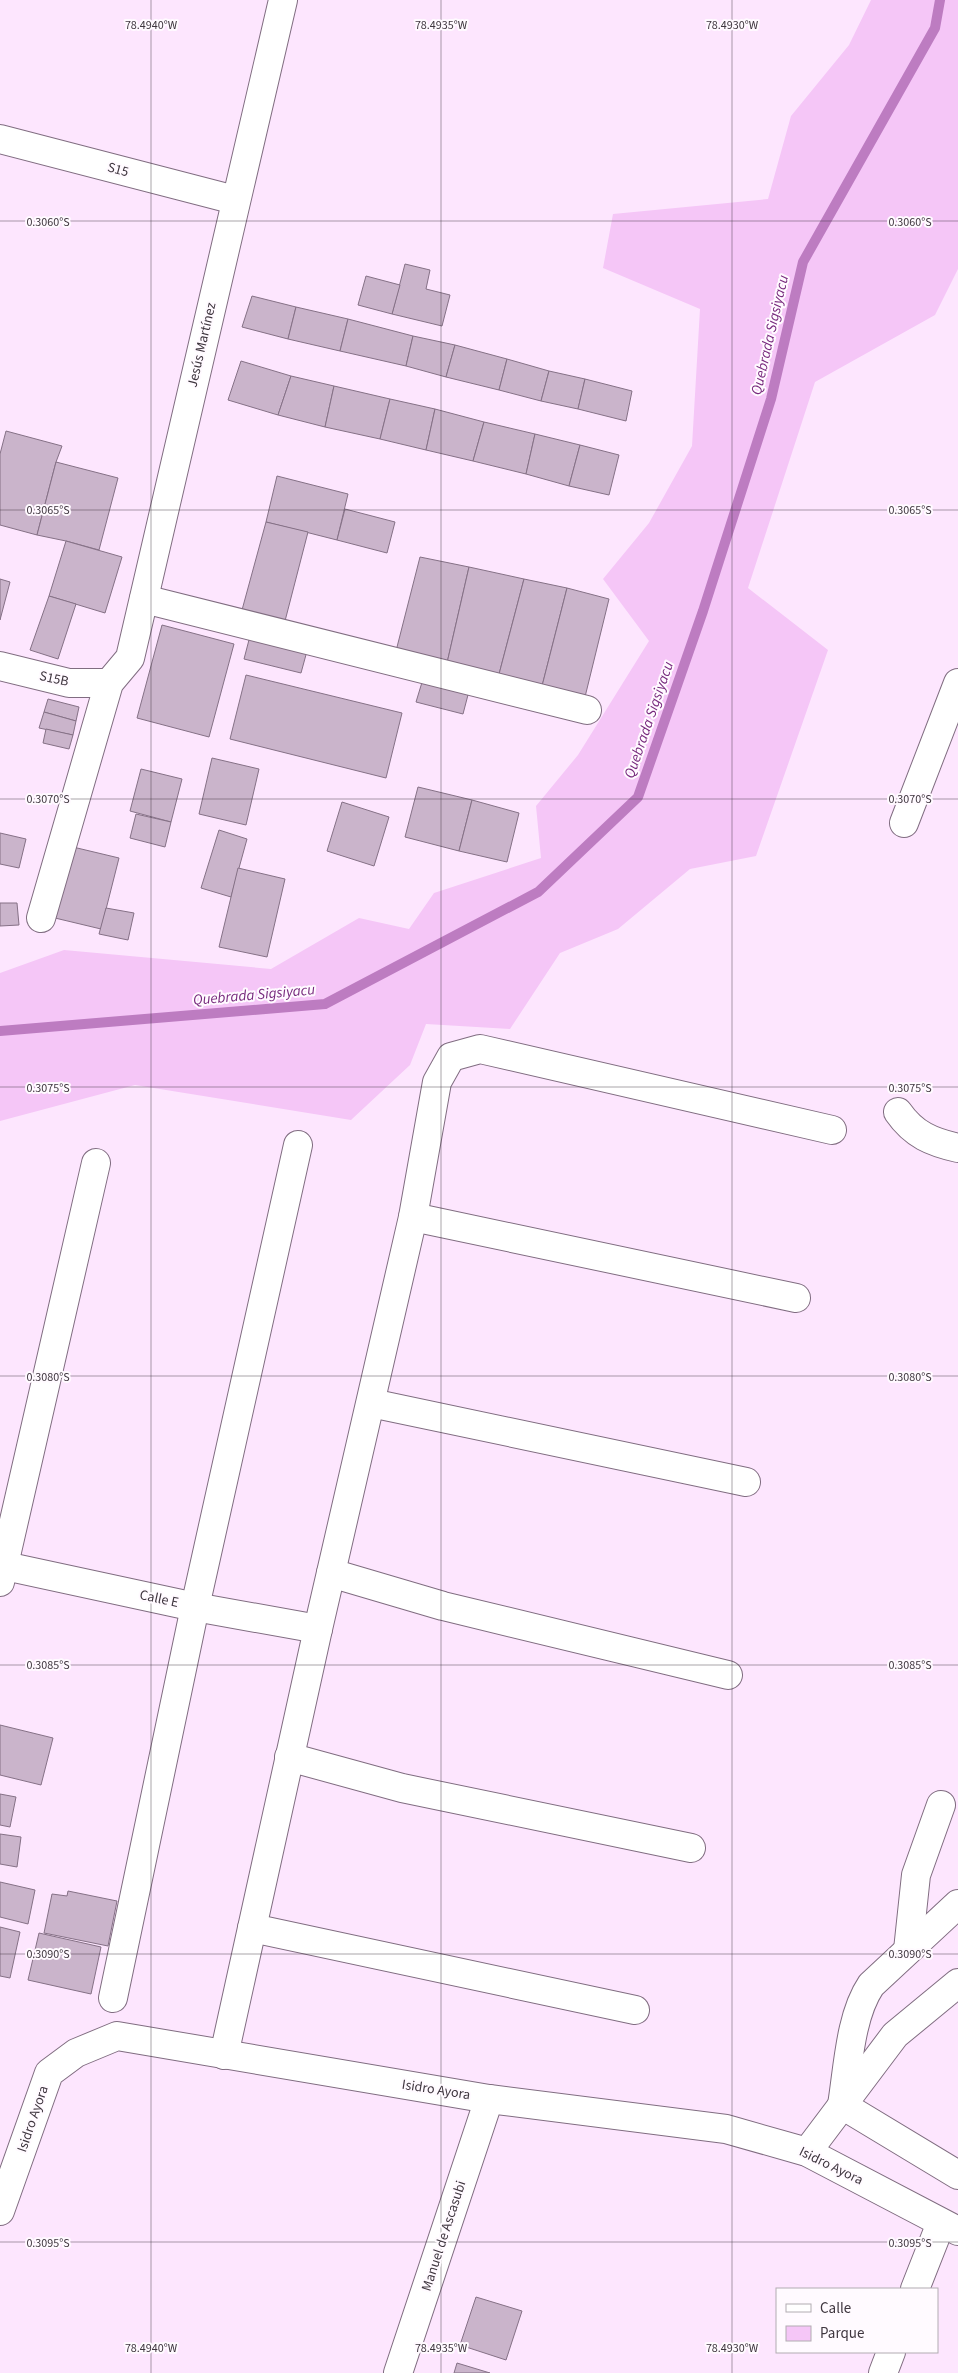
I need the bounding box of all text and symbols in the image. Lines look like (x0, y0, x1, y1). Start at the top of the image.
text: 78.4940°W (125, 17, 178, 34)
text: 78.4935°W (415, 17, 468, 34)
text: 78.4930°W (706, 17, 759, 34)
street label: S15 (105, 158, 131, 182)
text: 0.3060°S (26, 214, 70, 231)
text: 0.3060°S (888, 214, 932, 231)
water label: Quebrada Sigsiyacu (746, 273, 794, 397)
street label: Jesús Martínez (183, 301, 221, 389)
text: 0.3065°S (26, 502, 70, 519)
text: 0.3065°S (888, 502, 932, 519)
water label: Quebrada Sigsiyacu (619, 659, 679, 781)
street label: S15B (37, 666, 71, 692)
text: 0.3070°S (26, 791, 70, 808)
text: 0.3070°S (888, 791, 932, 808)
water label: Quebrada Sigsiyacu (192, 979, 316, 1011)
text: 0.3075°S (26, 1080, 70, 1097)
text: 0.3075°S (888, 1080, 932, 1097)
text: 0.3080°S (26, 1369, 70, 1386)
text: 0.3080°S (888, 1369, 932, 1386)
street label: Calle E (138, 1585, 180, 1613)
text: 0.3085°S (26, 1657, 70, 1674)
text: 0.3085°S (888, 1657, 932, 1674)
text: 0.3090°S (26, 1946, 70, 1963)
text: 0.3090°S (888, 1946, 932, 1963)
street label: Isidro Ayora (400, 2075, 472, 2105)
street label: Isidro Ayora (12, 2083, 54, 2155)
street label: Isidro Ayora (796, 2142, 866, 2190)
street label: Manuel de Ascasubi (417, 2178, 471, 2294)
text: 0.3095°S (26, 2235, 70, 2252)
text: 0.3095°S (888, 2235, 932, 2252)
legend (776, 2288, 938, 2353)
text: Calle (820, 2298, 851, 2319)
text: Parque (820, 2323, 864, 2344)
text: 78.4940°W (125, 2340, 178, 2357)
text: 78.4935°W (415, 2340, 468, 2357)
text: 78.4930°W (706, 2340, 759, 2357)

